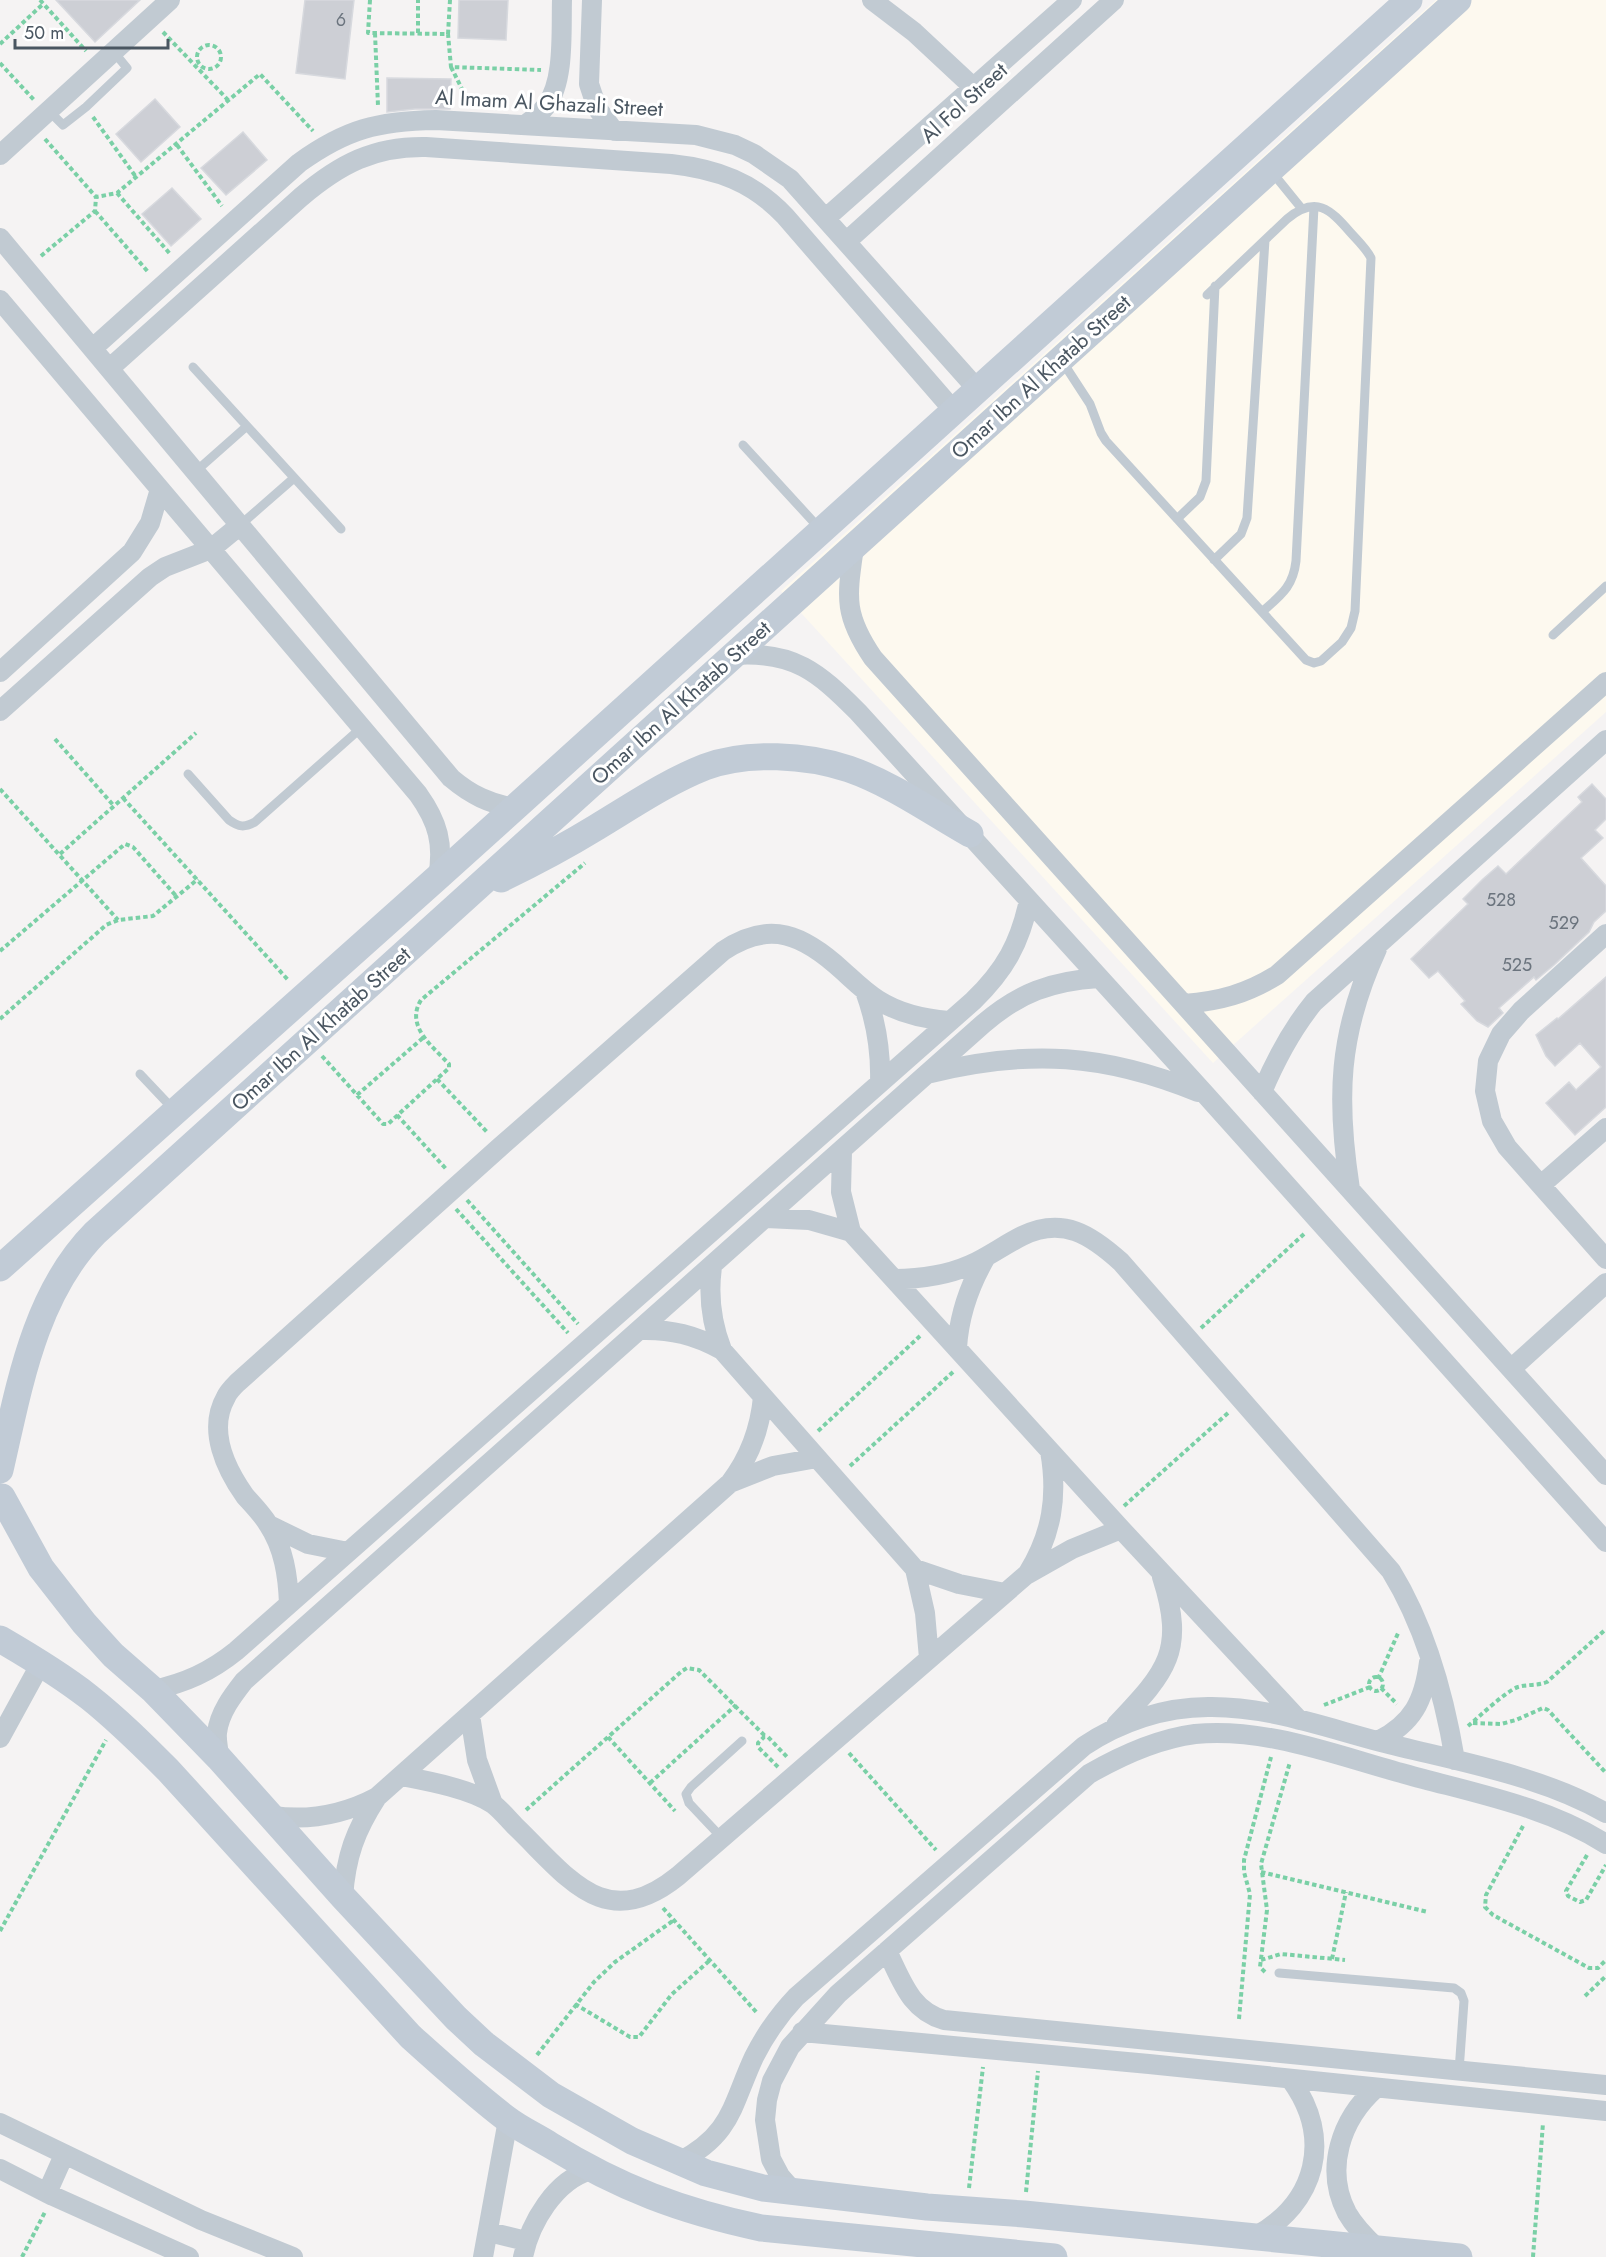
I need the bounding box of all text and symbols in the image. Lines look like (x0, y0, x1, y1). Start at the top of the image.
house number: 6 (336, 7, 346, 33)
scale bar (15, 12, 168, 50)
text: 50 m (24, 20, 64, 46)
street label: Al Fol Street (914, 56, 1014, 150)
street label: Al Imam Al Ghazali Street (434, 82, 664, 124)
street label: Omar Ibn Al Khatab Street (945, 288, 1137, 466)
street label: Omar Ibn Al Khatab Street (585, 614, 777, 792)
house number: 528 (1486, 887, 1516, 913)
house number: 529 (1549, 910, 1579, 936)
street label: Omar Ibn Al Khatab Street (225, 940, 417, 1118)
house number: 525 (1502, 952, 1532, 978)

